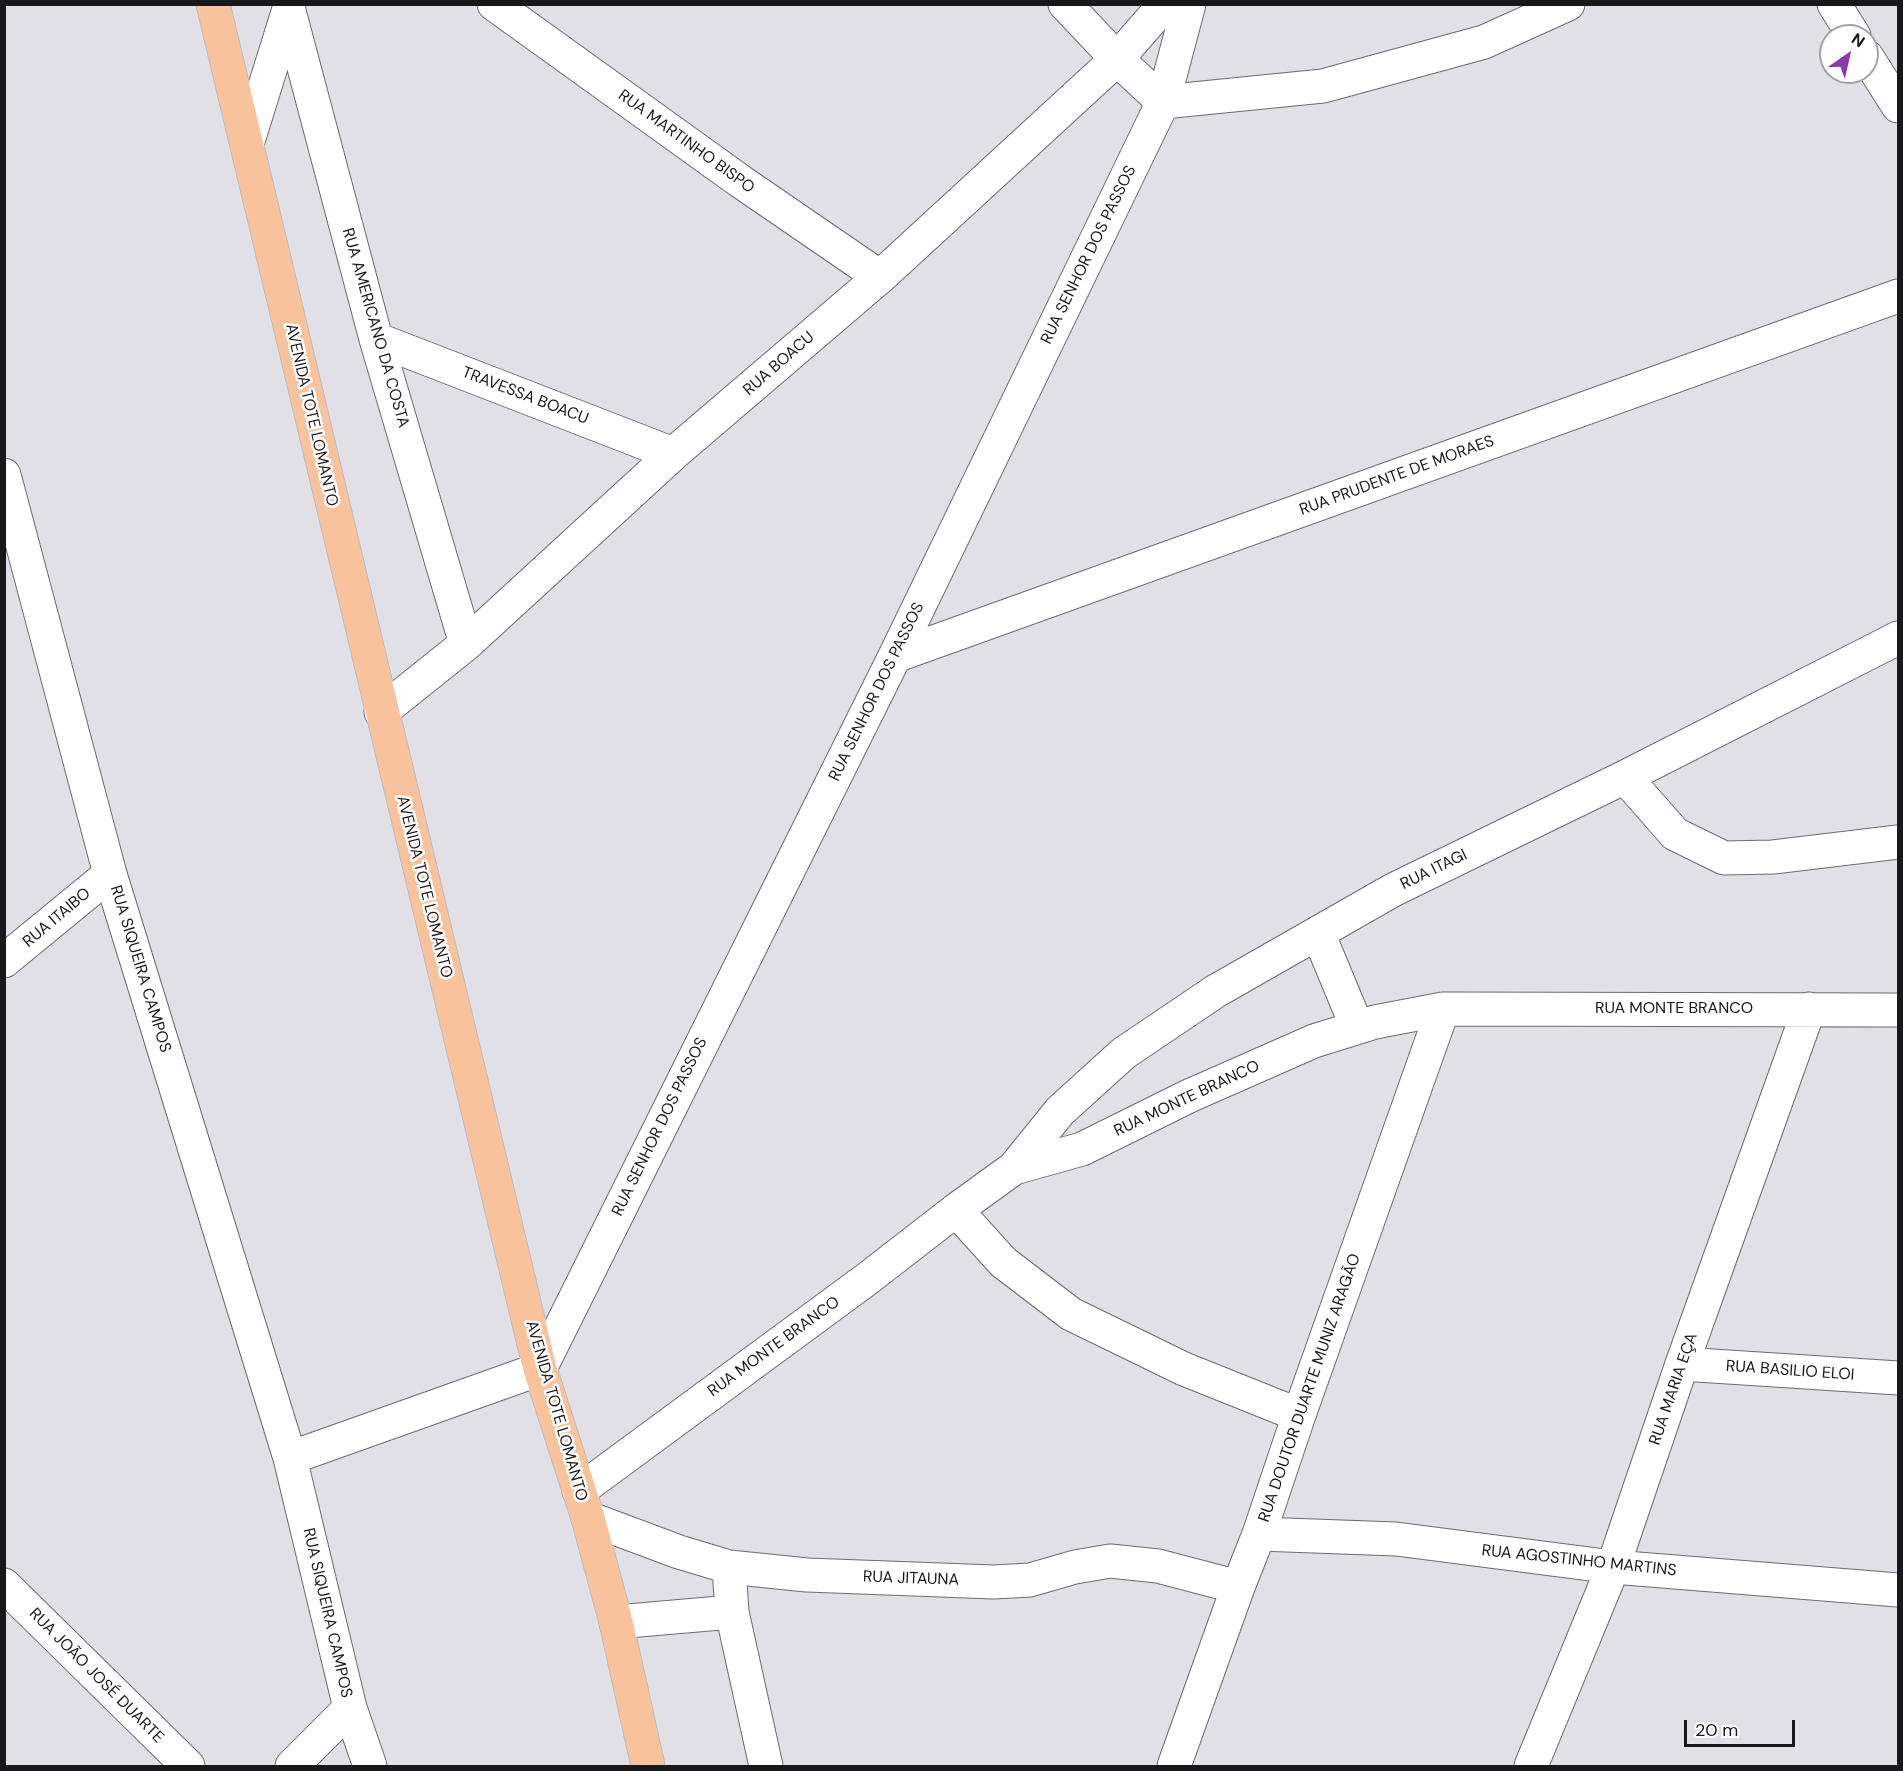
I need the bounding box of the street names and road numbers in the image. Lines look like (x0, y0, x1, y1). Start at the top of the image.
street label: RUA MARTINHO BISPO (614, 86, 758, 198)
street label: RUA SENHOR DOS PASSOS (1037, 163, 1141, 347)
street label: RUA AMERICANO DA COSTA (337, 226, 413, 430)
street label: AVENIDA TOTE LOMANTO (281, 322, 341, 508)
street label: RUA BOACU (740, 328, 818, 400)
street label: TRAVESSA BOACU (459, 363, 591, 429)
street label: RUA PRUDENTE DE MORAES (1297, 432, 1497, 520)
street label: RUA SENHOR DOS PASSOS (825, 600, 929, 784)
street label: AVENIDA TOTE LOMANTO (392, 794, 456, 980)
street label: RUA ITAGI (1398, 846, 1470, 894)
street label: RUA SIQUEIRA CAMPOS (105, 883, 175, 1055)
street label: RUA ITAIBO (19, 884, 95, 952)
street label: RUA MONTE BRANCO (1595, 999, 1753, 1019)
street label: RUA SENHOR DOS PASSOS (608, 1035, 712, 1219)
street label: RUA MONTE BRANCO (1111, 1057, 1263, 1141)
street label: RUA DOUTOR DUARTE MUNIZ ARAGÃO (1255, 1251, 1365, 1525)
street label: RUA MONTE BRANCO (704, 1293, 844, 1401)
street label: AVENIDA TOTE LOMANTO (521, 1319, 591, 1503)
street label: RUA MARIA EÇA (1646, 1330, 1702, 1448)
street label: RUA BASILIO ELOI (1725, 1357, 1855, 1385)
street label: RUA SIQUEIRA CAMPOS (298, 1526, 356, 1700)
street label: RUA AGOSTINHO MARTINS (1481, 1541, 1677, 1581)
street label: RUA JITAUNA (863, 1568, 959, 1590)
street label: RUA JOÃO JOSÉ DUARTE (25, 1605, 167, 1747)

